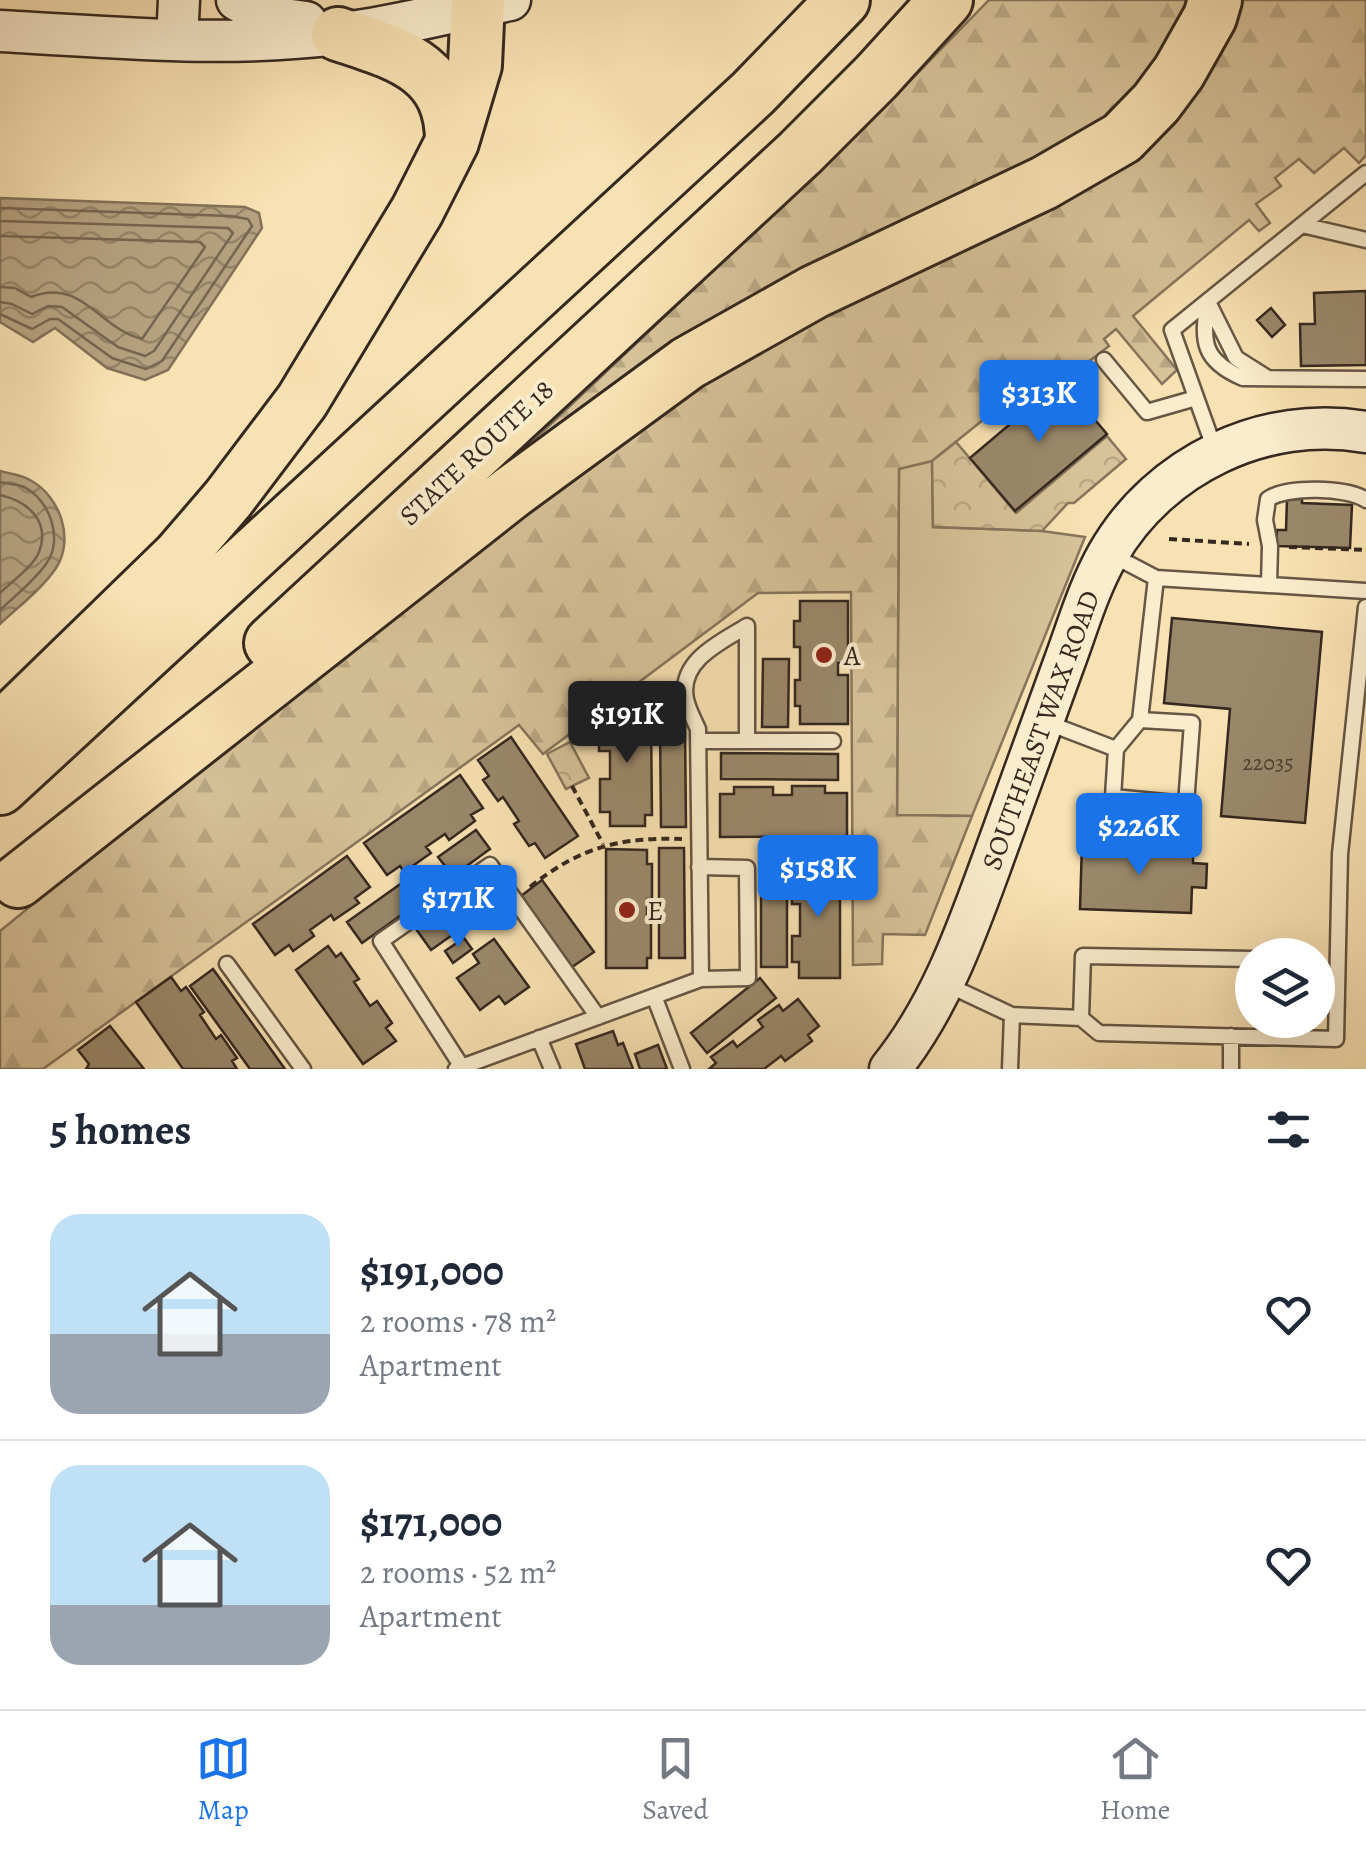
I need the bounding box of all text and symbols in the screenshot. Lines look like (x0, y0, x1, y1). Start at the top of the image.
pin: $313K (969, 360, 1109, 445)
text: $313K (1002, 370, 1076, 414)
street label: STATE ROUTE 18 (391, 371, 562, 534)
street label: SOUTHEAST WAX ROAD (973, 585, 1109, 875)
place label: A (843, 637, 861, 675)
marker: A (813, 644, 835, 666)
pin: $191K (557, 681, 697, 766)
text: $191K (590, 691, 664, 735)
house number: 22035 (1242, 748, 1294, 778)
pin: $226K (1069, 793, 1209, 878)
text: $226K (1098, 803, 1180, 847)
pin: $158K (748, 835, 888, 920)
text: $158K (780, 845, 856, 889)
pin: $171K (388, 865, 528, 950)
text: $171K (422, 875, 494, 919)
place label: E (647, 892, 664, 930)
marker: E (616, 899, 638, 921)
map controls (1235, 938, 1335, 1038)
button: layers (1235, 938, 1335, 1038)
text: 5 homes (50, 1101, 191, 1158)
icon: filters (1261, 1102, 1316, 1157)
text: $191,000 (360, 1242, 504, 1299)
icon: home (130, 1254, 250, 1374)
icon: heart (1261, 1287, 1316, 1342)
text: 2 rooms · 78 m² (360, 1299, 556, 1343)
text: Apartment (360, 1343, 502, 1387)
text: $171,000 (360, 1493, 502, 1550)
icon: home (130, 1505, 250, 1625)
icon: heart (1261, 1538, 1316, 1593)
text: 2 rooms · 52 m² (360, 1550, 556, 1594)
text: Apartment (360, 1594, 502, 1638)
tab: Map (196, 1731, 251, 1829)
tab: Saved (642, 1731, 709, 1829)
tab: Home (1100, 1731, 1170, 1829)

